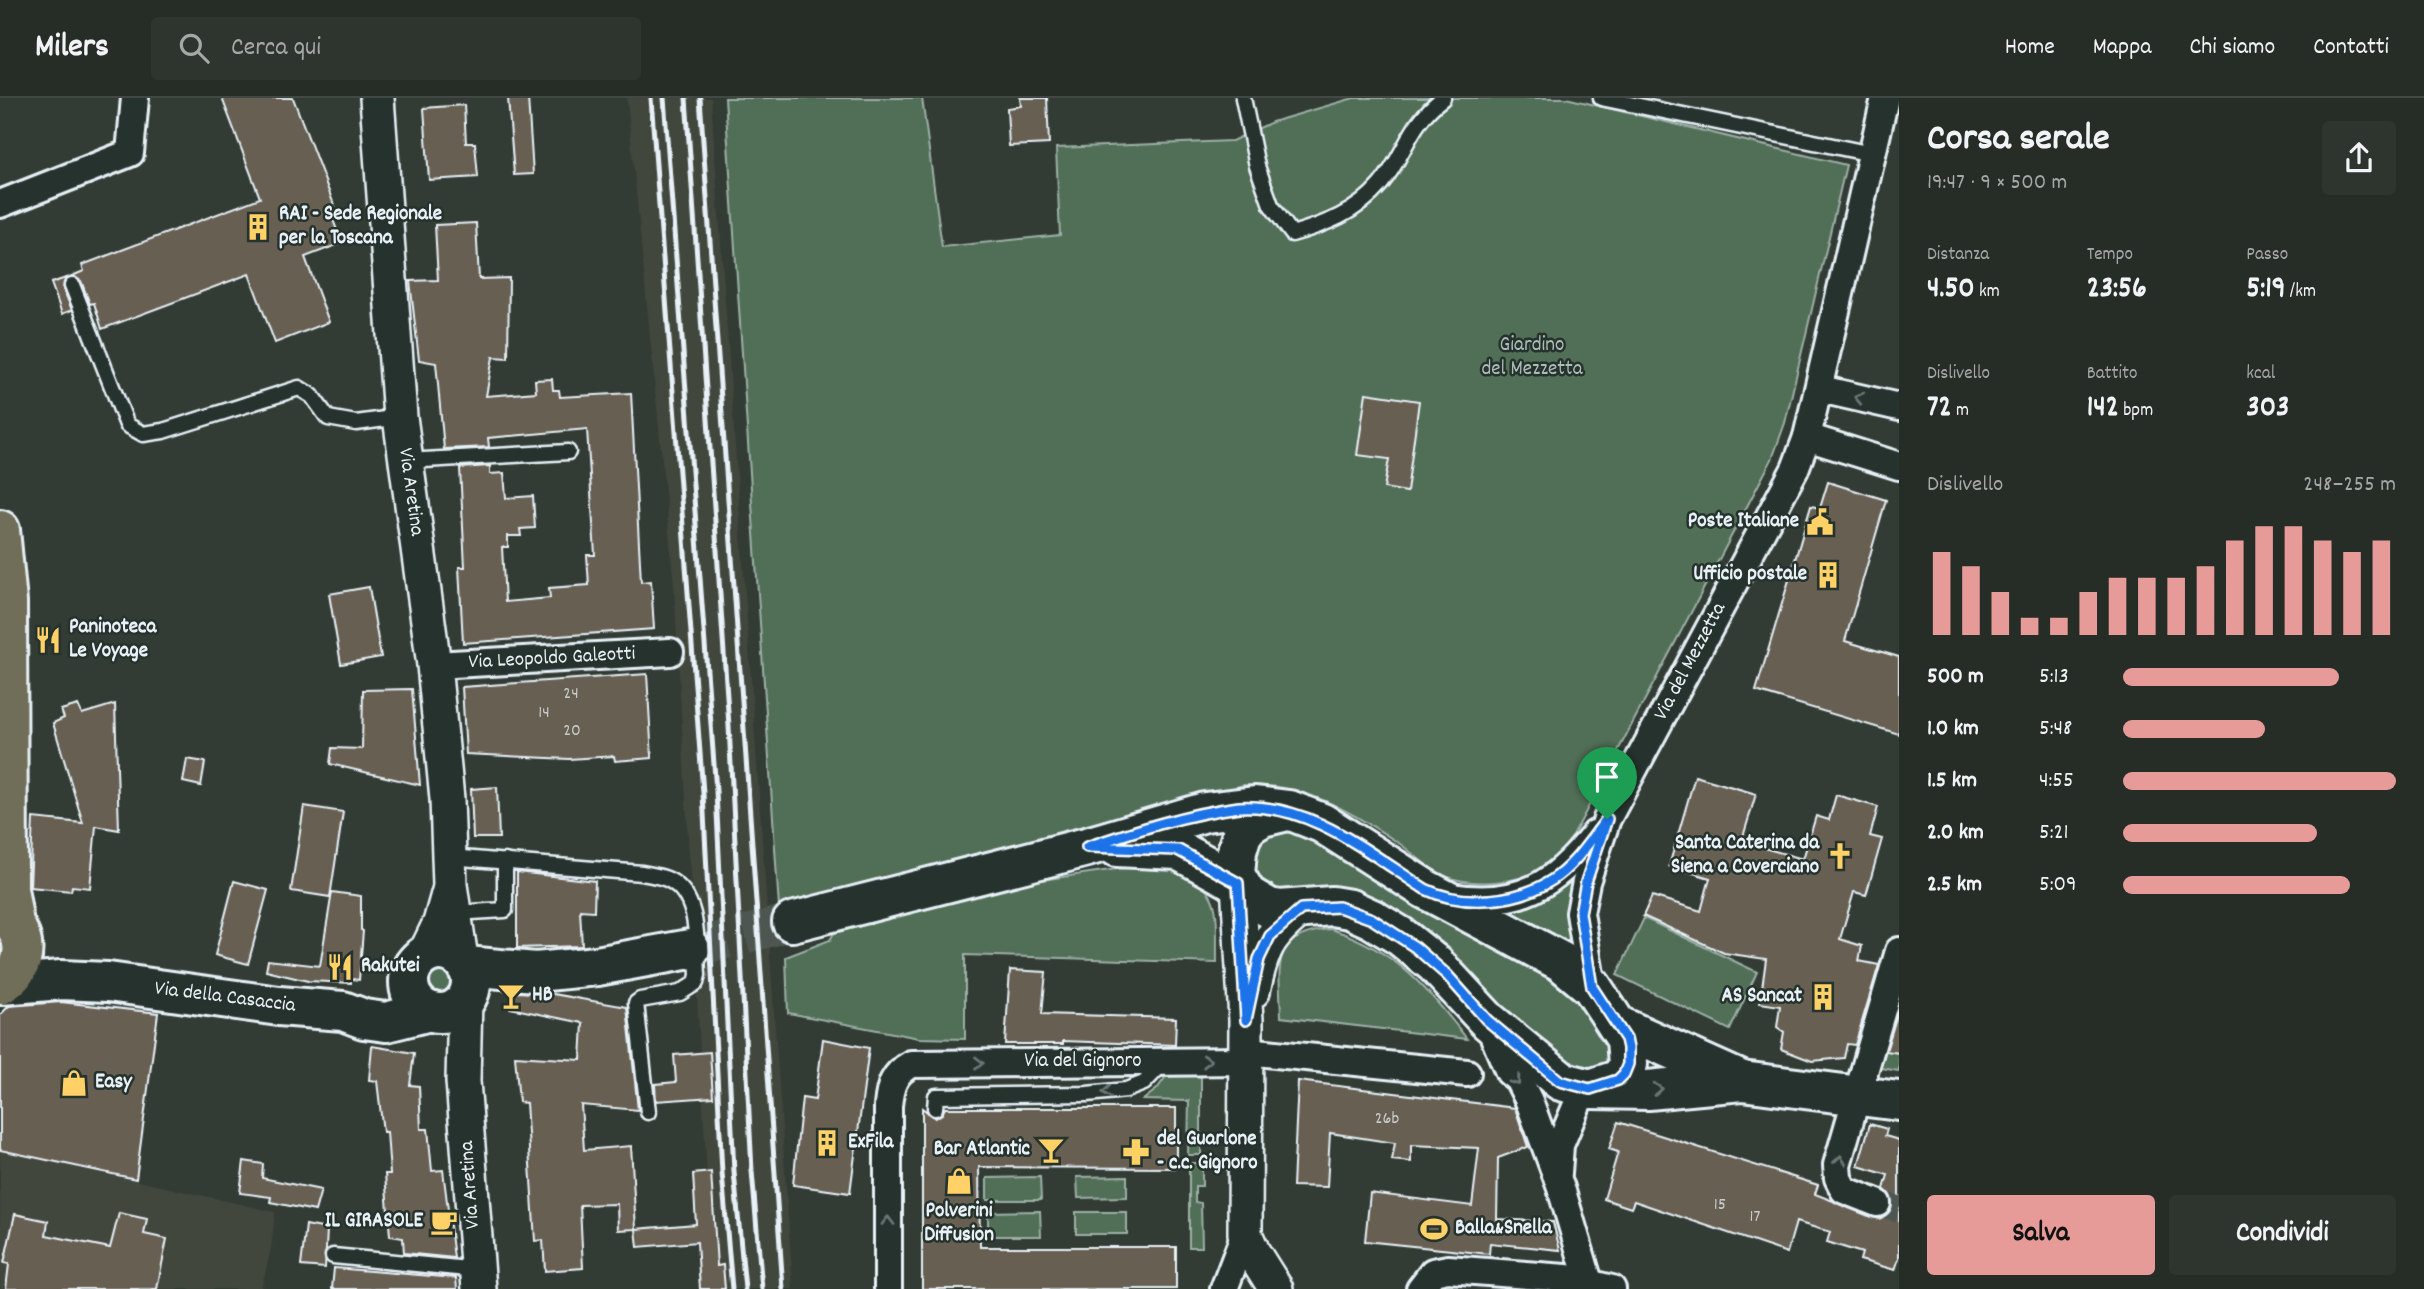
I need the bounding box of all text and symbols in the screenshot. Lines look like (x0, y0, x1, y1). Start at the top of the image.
search box (151, 17, 641, 80)
text: Milers (35, 25, 109, 72)
icon: search (175, 29, 213, 67)
text: Cerca qui (231, 30, 321, 67)
text: Home (2005, 31, 2055, 65)
text: Mappa (2093, 31, 2152, 65)
text: Chi siamo (2190, 31, 2275, 65)
text: Contatti (2313, 31, 2389, 65)
text: Corsa serale (1927, 113, 2110, 168)
button: share (2322, 121, 2396, 195)
text: 19:47 · 9 × 500 m (1927, 167, 2067, 200)
place label: RAI - Sede Regionale per la Toscana (279, 200, 442, 254)
building icon: RAI - Sede Regionale per la Toscana (243, 212, 273, 242)
text: Distanza (1927, 242, 1989, 269)
text: Tempo (2087, 242, 2133, 269)
text: Passo (2246, 242, 2288, 269)
text: 4.50 (1927, 269, 1975, 312)
text: 23:56 (2087, 269, 2147, 312)
text: 5:19 (2246, 269, 2286, 312)
text: km (1975, 279, 2000, 306)
text: /km (2286, 279, 2316, 306)
park label: Giardino del Mezzetta (1482, 331, 1584, 385)
text: Dislivello (1927, 361, 1990, 388)
text: Battito (2087, 361, 2138, 388)
text: kcal (2246, 361, 2275, 388)
text: 72 (1927, 388, 1952, 431)
text: 142 (2087, 388, 2119, 431)
text: 303 (2246, 388, 2289, 431)
one-way arrow (1853, 392, 1865, 407)
text: m (1952, 398, 1969, 425)
text: bpm (2119, 398, 2153, 425)
street label: Via Aretina (389, 446, 431, 539)
text: Dislivello (1927, 469, 2003, 502)
text: 248–255 m (2303, 469, 2396, 502)
place label: Poste Italiane (1688, 507, 1799, 537)
public building icon: Poste Italiane (1805, 507, 1835, 537)
place label: Ufficio postale (1693, 560, 1807, 590)
building icon: Ufficio postale (1813, 560, 1843, 590)
street label: Via del Mezzetta (1647, 597, 1735, 726)
place label: Paninoteca Le Voyage (69, 613, 157, 667)
restaurant icon: Paninoteca Le Voyage (33, 625, 63, 655)
street label: Via Leopoldo Galeotti (468, 640, 636, 678)
text: 500 m (1927, 661, 1984, 694)
text: 5:13 (2039, 661, 2069, 694)
house number: 24 (563, 682, 579, 707)
house number: 14 (538, 701, 550, 726)
text: 1.0 km (1927, 713, 1979, 746)
text: 5:48 (2039, 713, 2072, 746)
house number: 20 (563, 719, 581, 744)
pin (1577, 747, 1637, 819)
icon: arrive (1588, 758, 1626, 796)
text: 1.5 km (1927, 765, 1977, 798)
text: 4:55 (2039, 765, 2074, 798)
text: 2.0 km (1927, 817, 1984, 850)
text: 5:21 (2039, 817, 2069, 850)
place label: Santa Caterina da Siena a Coverciano (1671, 829, 1820, 883)
church icon: Santa Caterina da Siena a Coverciano (1825, 841, 1855, 871)
text: 2.5 km (1927, 869, 1982, 902)
text: 5:09 (2039, 869, 2077, 902)
restaurant icon: Rakutei (325, 952, 355, 982)
place label: Rakutei (361, 952, 420, 982)
street label: Via della Casaccia (153, 974, 298, 1022)
bar icon: HB (496, 981, 526, 1011)
place label: HB (532, 981, 553, 1011)
place label: AS Sancat (1722, 982, 1802, 1012)
building icon: AS Sancat (1808, 982, 1838, 1012)
street label: Via del Gignoro (1024, 1047, 1142, 1077)
one-way arrow (1202, 1053, 1212, 1069)
one-way arrow (974, 1055, 985, 1071)
shop icon: Easy (59, 1068, 89, 1098)
place label: Easy (95, 1068, 133, 1098)
one-way arrow (1508, 1074, 1521, 1086)
one-way arrow (1653, 1082, 1664, 1097)
one-way arrow (1102, 1084, 1113, 1099)
house number: 26b (1375, 1107, 1399, 1132)
place label: del Guarlone - c.c. Gignoro (1157, 1125, 1258, 1179)
building icon: ExFila (812, 1128, 842, 1158)
place label: ExFila (848, 1128, 895, 1158)
place label: Bar Atlantic (934, 1135, 1031, 1165)
bar icon: Bar Atlantic (1036, 1135, 1066, 1165)
pharmacy icon: del Guarlone - c.c. Gignoro (1121, 1137, 1151, 1167)
street label: Via Aretina (453, 1139, 489, 1230)
one-way arrow (1832, 1154, 1847, 1166)
shop icon: Polverini Diffusion (944, 1166, 974, 1196)
house number: 15 (1714, 1193, 1726, 1218)
button: Salva (1927, 1195, 2155, 1275)
button: Condividi (2169, 1195, 2396, 1275)
place label: Polverini Diffusion (924, 1197, 994, 1251)
house number: 17 (1750, 1205, 1761, 1230)
place label: IL GIRASOLE (325, 1207, 423, 1237)
cafe icon: IL GIRASOLE (429, 1207, 459, 1237)
sports icon: Balla&Snella (1419, 1214, 1449, 1244)
place label: Balla&Snella (1455, 1214, 1553, 1244)
one-way arrow (880, 1215, 896, 1226)

